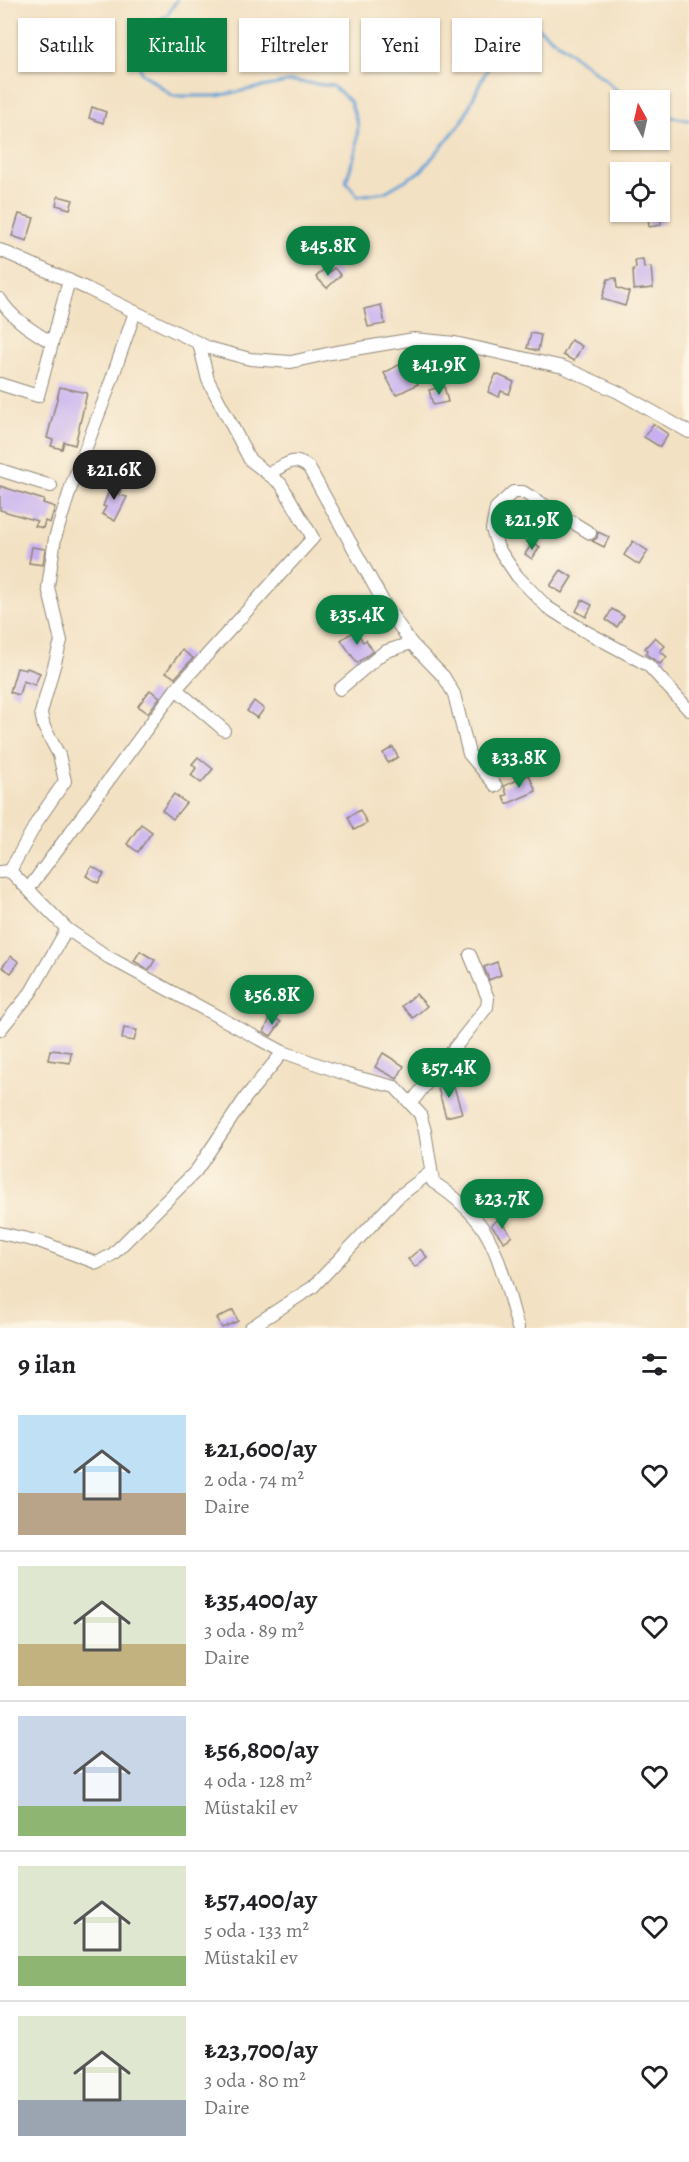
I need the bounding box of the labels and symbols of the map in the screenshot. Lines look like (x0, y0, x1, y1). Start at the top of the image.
north arrow (610, 90, 670, 150)
pin: ₺45.8K (279, 226, 377, 277)
pin: ₺41.9K (390, 345, 488, 396)
pin: ₺21.6K (65, 450, 163, 501)
pin: ₺21.9K (483, 500, 581, 551)
pin: ₺35.4K (308, 595, 406, 646)
pin: ₺33.8K (470, 738, 568, 789)
pin: ₺56.8K (223, 975, 321, 1026)
pin: ₺57.4K (400, 1048, 498, 1099)
pin: ₺23.7K (453, 1179, 551, 1230)

